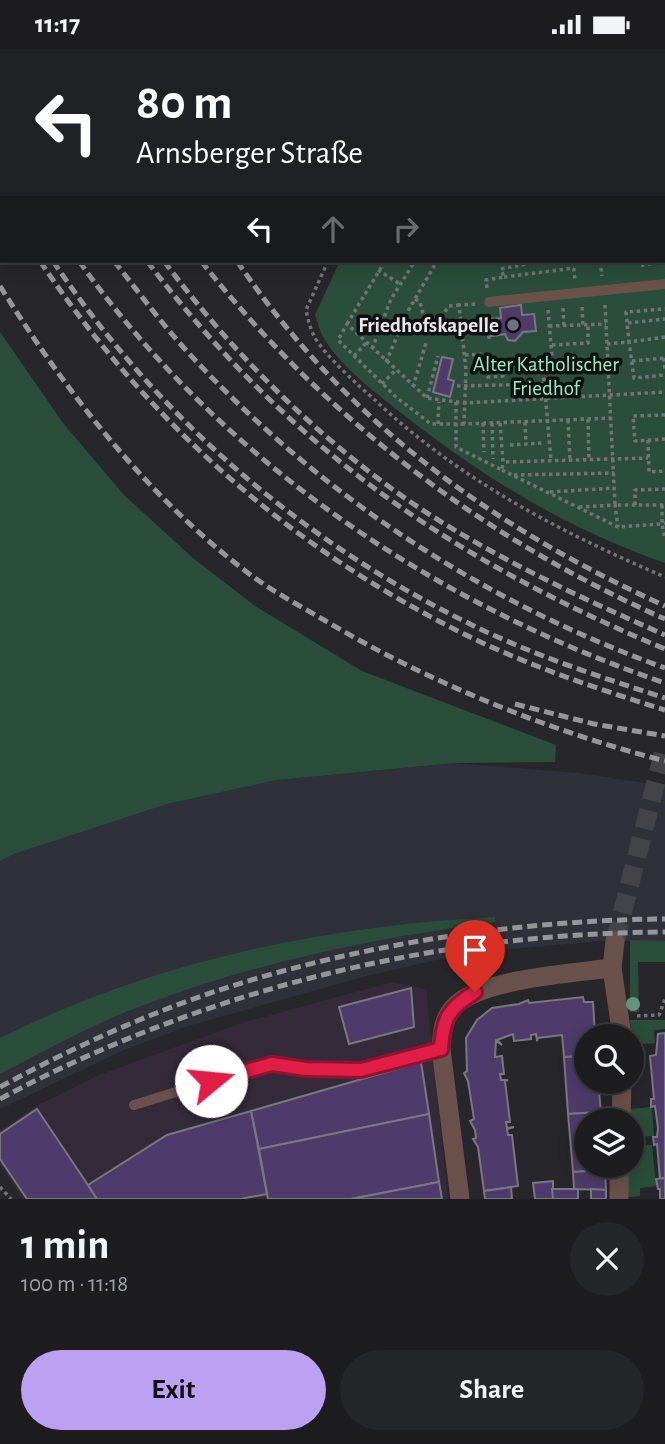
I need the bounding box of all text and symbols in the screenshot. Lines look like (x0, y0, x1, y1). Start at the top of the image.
text: 11:17 (35, 11, 80, 37)
icon: left (21, 77, 112, 168)
text: 80 m (136, 79, 233, 128)
text: Arnsberger Straße (136, 137, 363, 169)
icon: left (241, 210, 279, 248)
icon: ahead (314, 210, 352, 248)
icon: right (387, 210, 425, 248)
place label: Friedhofskapelle (358, 315, 499, 336)
marker: Friedhofskapelle (505, 317, 521, 333)
park label: Alter Katholischer Friedhof (473, 354, 619, 399)
pin (445, 920, 505, 992)
icon: arrive (456, 931, 494, 969)
map controls (574, 1024, 644, 1178)
button: search (574, 1024, 644, 1094)
position arrow (174, 1044, 248, 1118)
button: layers (574, 1108, 644, 1178)
button: close (570, 1222, 644, 1296)
text: 1 min (21, 1224, 110, 1266)
text: 100 m · 11:18 (21, 1273, 128, 1296)
button: Exit (21, 1350, 326, 1430)
button: Share (340, 1350, 644, 1430)

